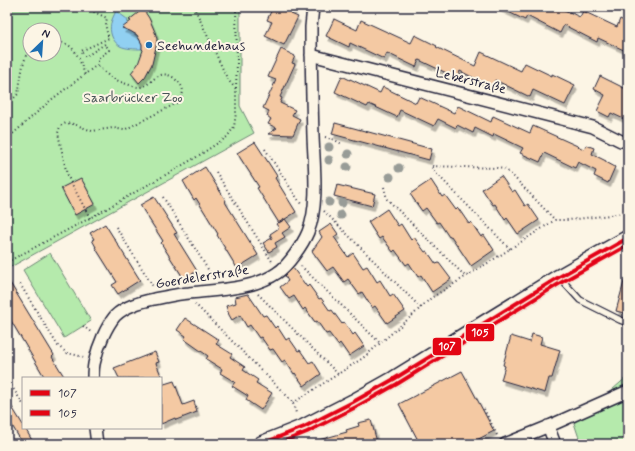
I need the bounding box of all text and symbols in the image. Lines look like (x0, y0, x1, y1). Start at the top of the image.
north arrow (22, 22, 62, 62)
text: N (40, 26, 52, 42)
place label: Seehundehaus (157, 37, 246, 55)
marker: Seehundehaus (144, 40, 154, 50)
street label: Leberstraße (434, 63, 508, 98)
park label: Saarbrücker Zoo (83, 89, 183, 107)
street label: Goerdelerstraße (154, 261, 250, 293)
line badge: 105 (465, 323, 495, 342)
text: 105 (471, 326, 489, 340)
line badge: 107 (432, 337, 462, 356)
text: 107 (438, 340, 457, 354)
legend (22, 377, 162, 429)
text: 107 (58, 386, 77, 402)
text: 105 (58, 406, 77, 422)

